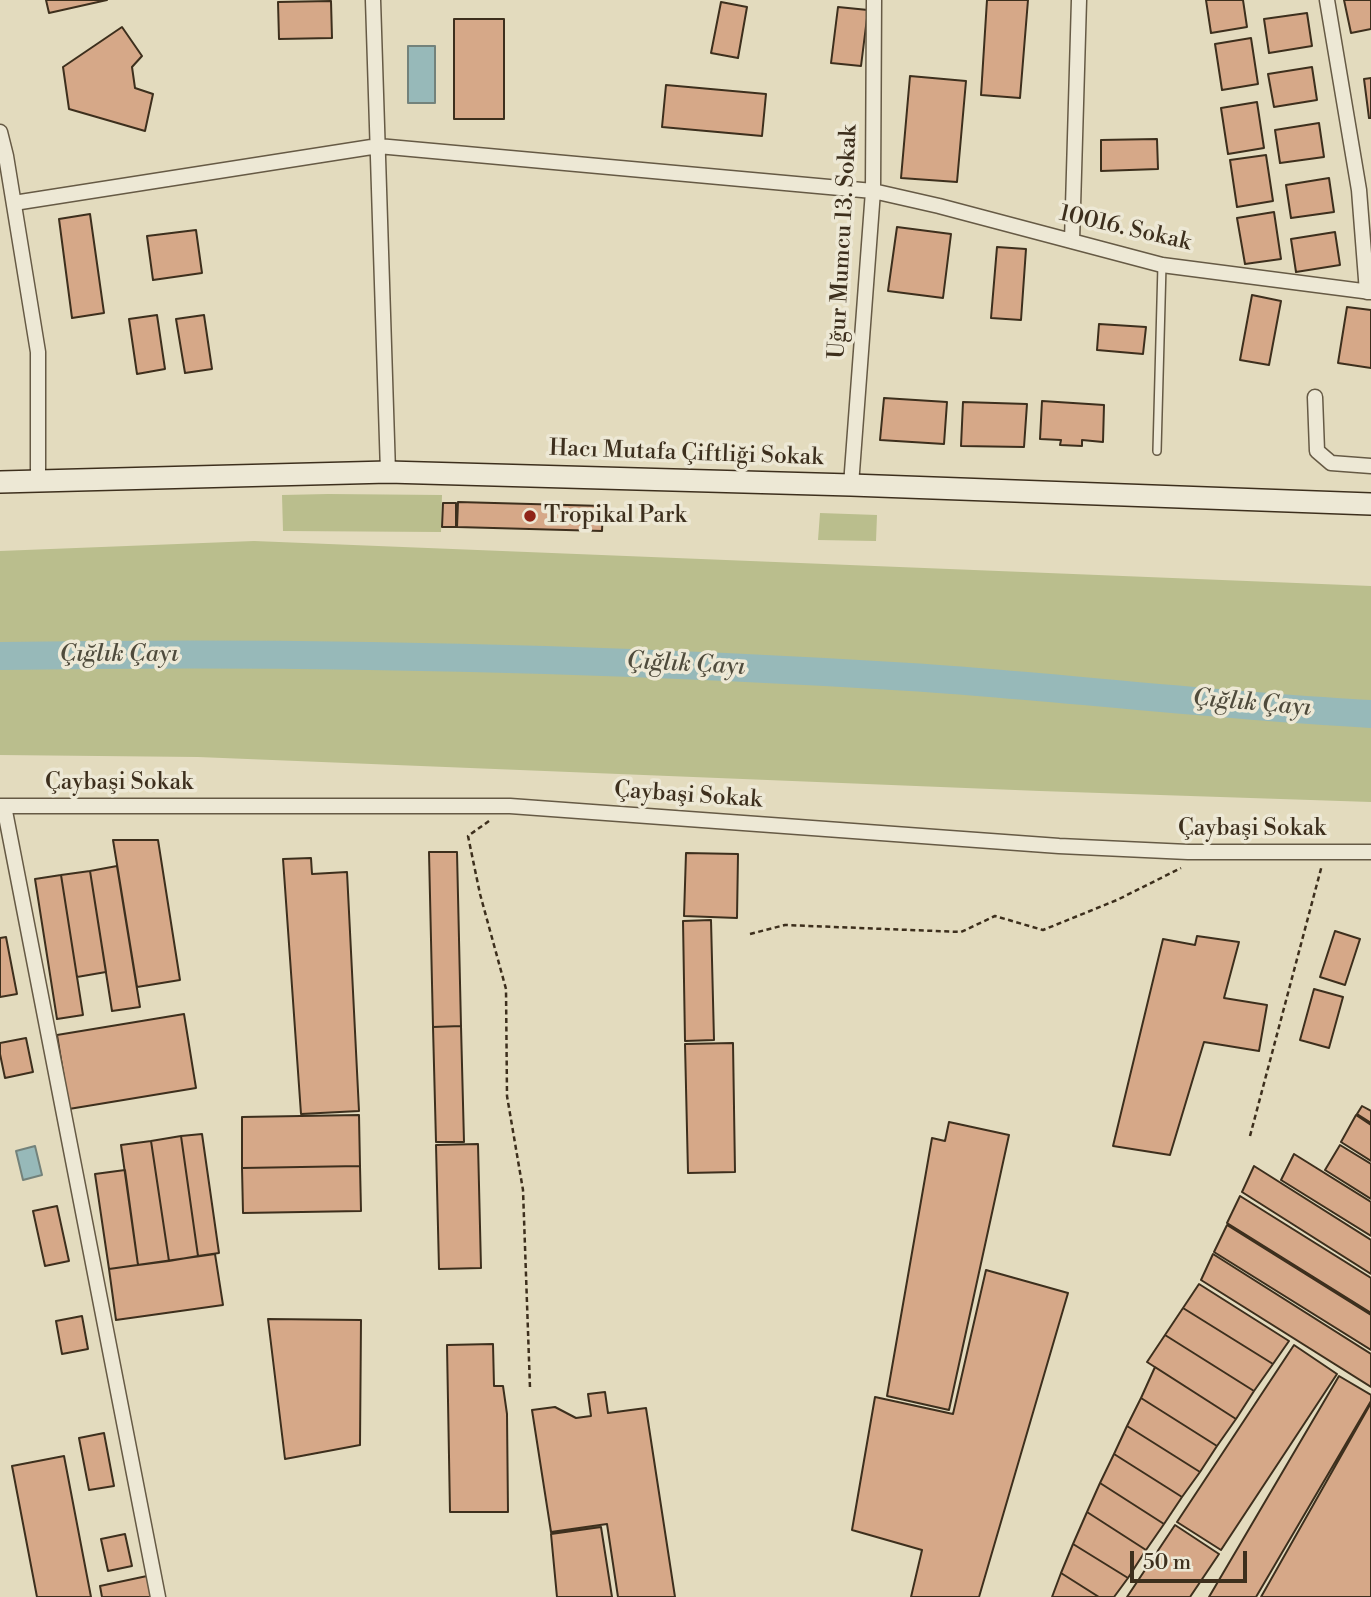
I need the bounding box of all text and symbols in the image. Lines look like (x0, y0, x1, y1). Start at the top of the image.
street label: Uğur Mumcu 13. Sokak (824, 124, 864, 360)
street label: 10016. Sokak (1056, 200, 1194, 258)
street label: Hacı Mutafa Çiftliği Sokak (548, 435, 824, 473)
place label: Tropikal Park (544, 502, 686, 530)
marker: Tropikal Park (522, 508, 538, 524)
water label: Çığlık Çayı (60, 641, 178, 669)
water label: Çığlık Çayı (626, 648, 746, 682)
water label: Çığlık Çayı (1191, 684, 1313, 724)
street label: Çaybaşi Sokak (45, 769, 193, 797)
street label: Çaybaşi Sokak (613, 777, 763, 815)
street label: Çaybaşi Sokak (1178, 815, 1326, 843)
scale bar (1133, 1538, 1250, 1582)
text: 50 m (1143, 1550, 1191, 1576)

